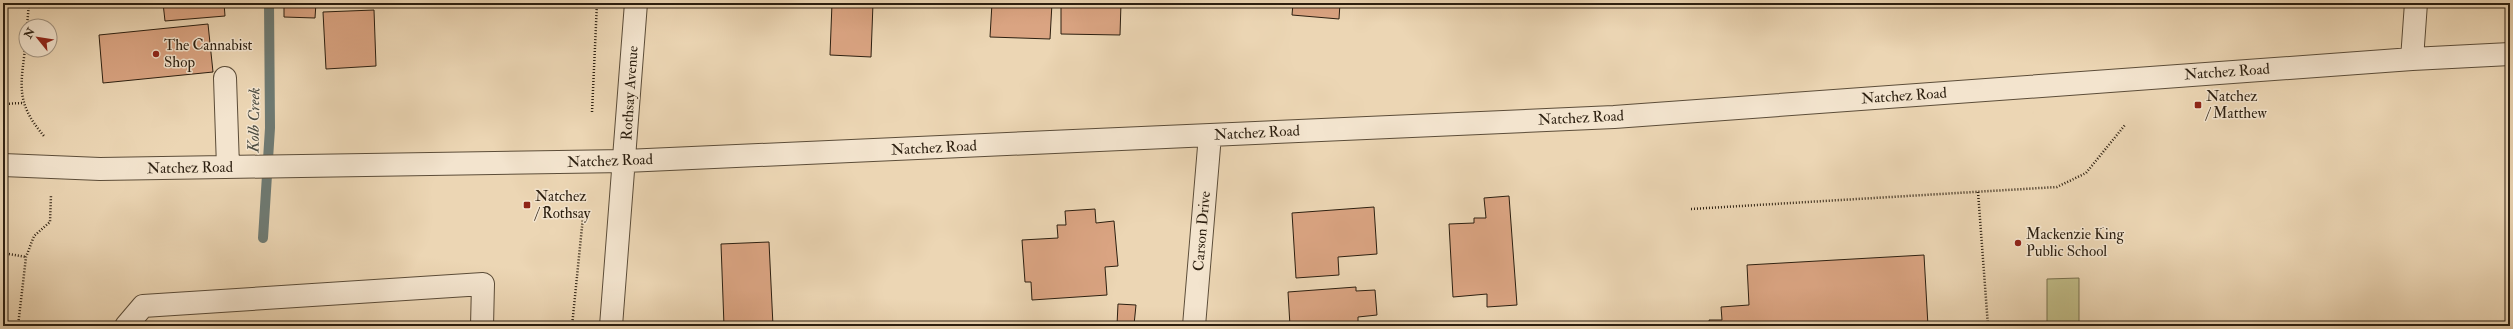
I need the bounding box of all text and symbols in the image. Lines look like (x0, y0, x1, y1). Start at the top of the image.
north arrow (18, 18, 58, 58)
text: N (21, 25, 38, 42)
place label: The Cannabist Shop (164, 36, 253, 73)
street label: Rothsay Avenue (617, 45, 643, 141)
marker: The Cannabist Shop (151, 49, 161, 59)
street label: Natchez Road (2183, 59, 2271, 84)
street label: Natchez Road (1860, 83, 1948, 108)
water label: Kolb Creek (243, 87, 265, 154)
place label: Natchez / Matthew (2205, 87, 2268, 123)
marker: Natchez / Matthew (2193, 100, 2203, 110)
street label: Natchez Road (1538, 106, 1625, 130)
street label: Natchez Road (1214, 121, 1301, 145)
street label: Natchez Road (891, 136, 978, 160)
street label: Natchez Road (567, 150, 654, 172)
street label: Natchez Road (147, 158, 234, 178)
place label: Natchez / Rothsay (534, 187, 591, 223)
street label: Carson Drive (1189, 190, 1215, 272)
marker: Natchez / Rothsay (522, 200, 532, 210)
place label: Mackenzie King Public School (2026, 225, 2124, 261)
marker: Mackenzie King Public School (2013, 238, 2023, 248)

